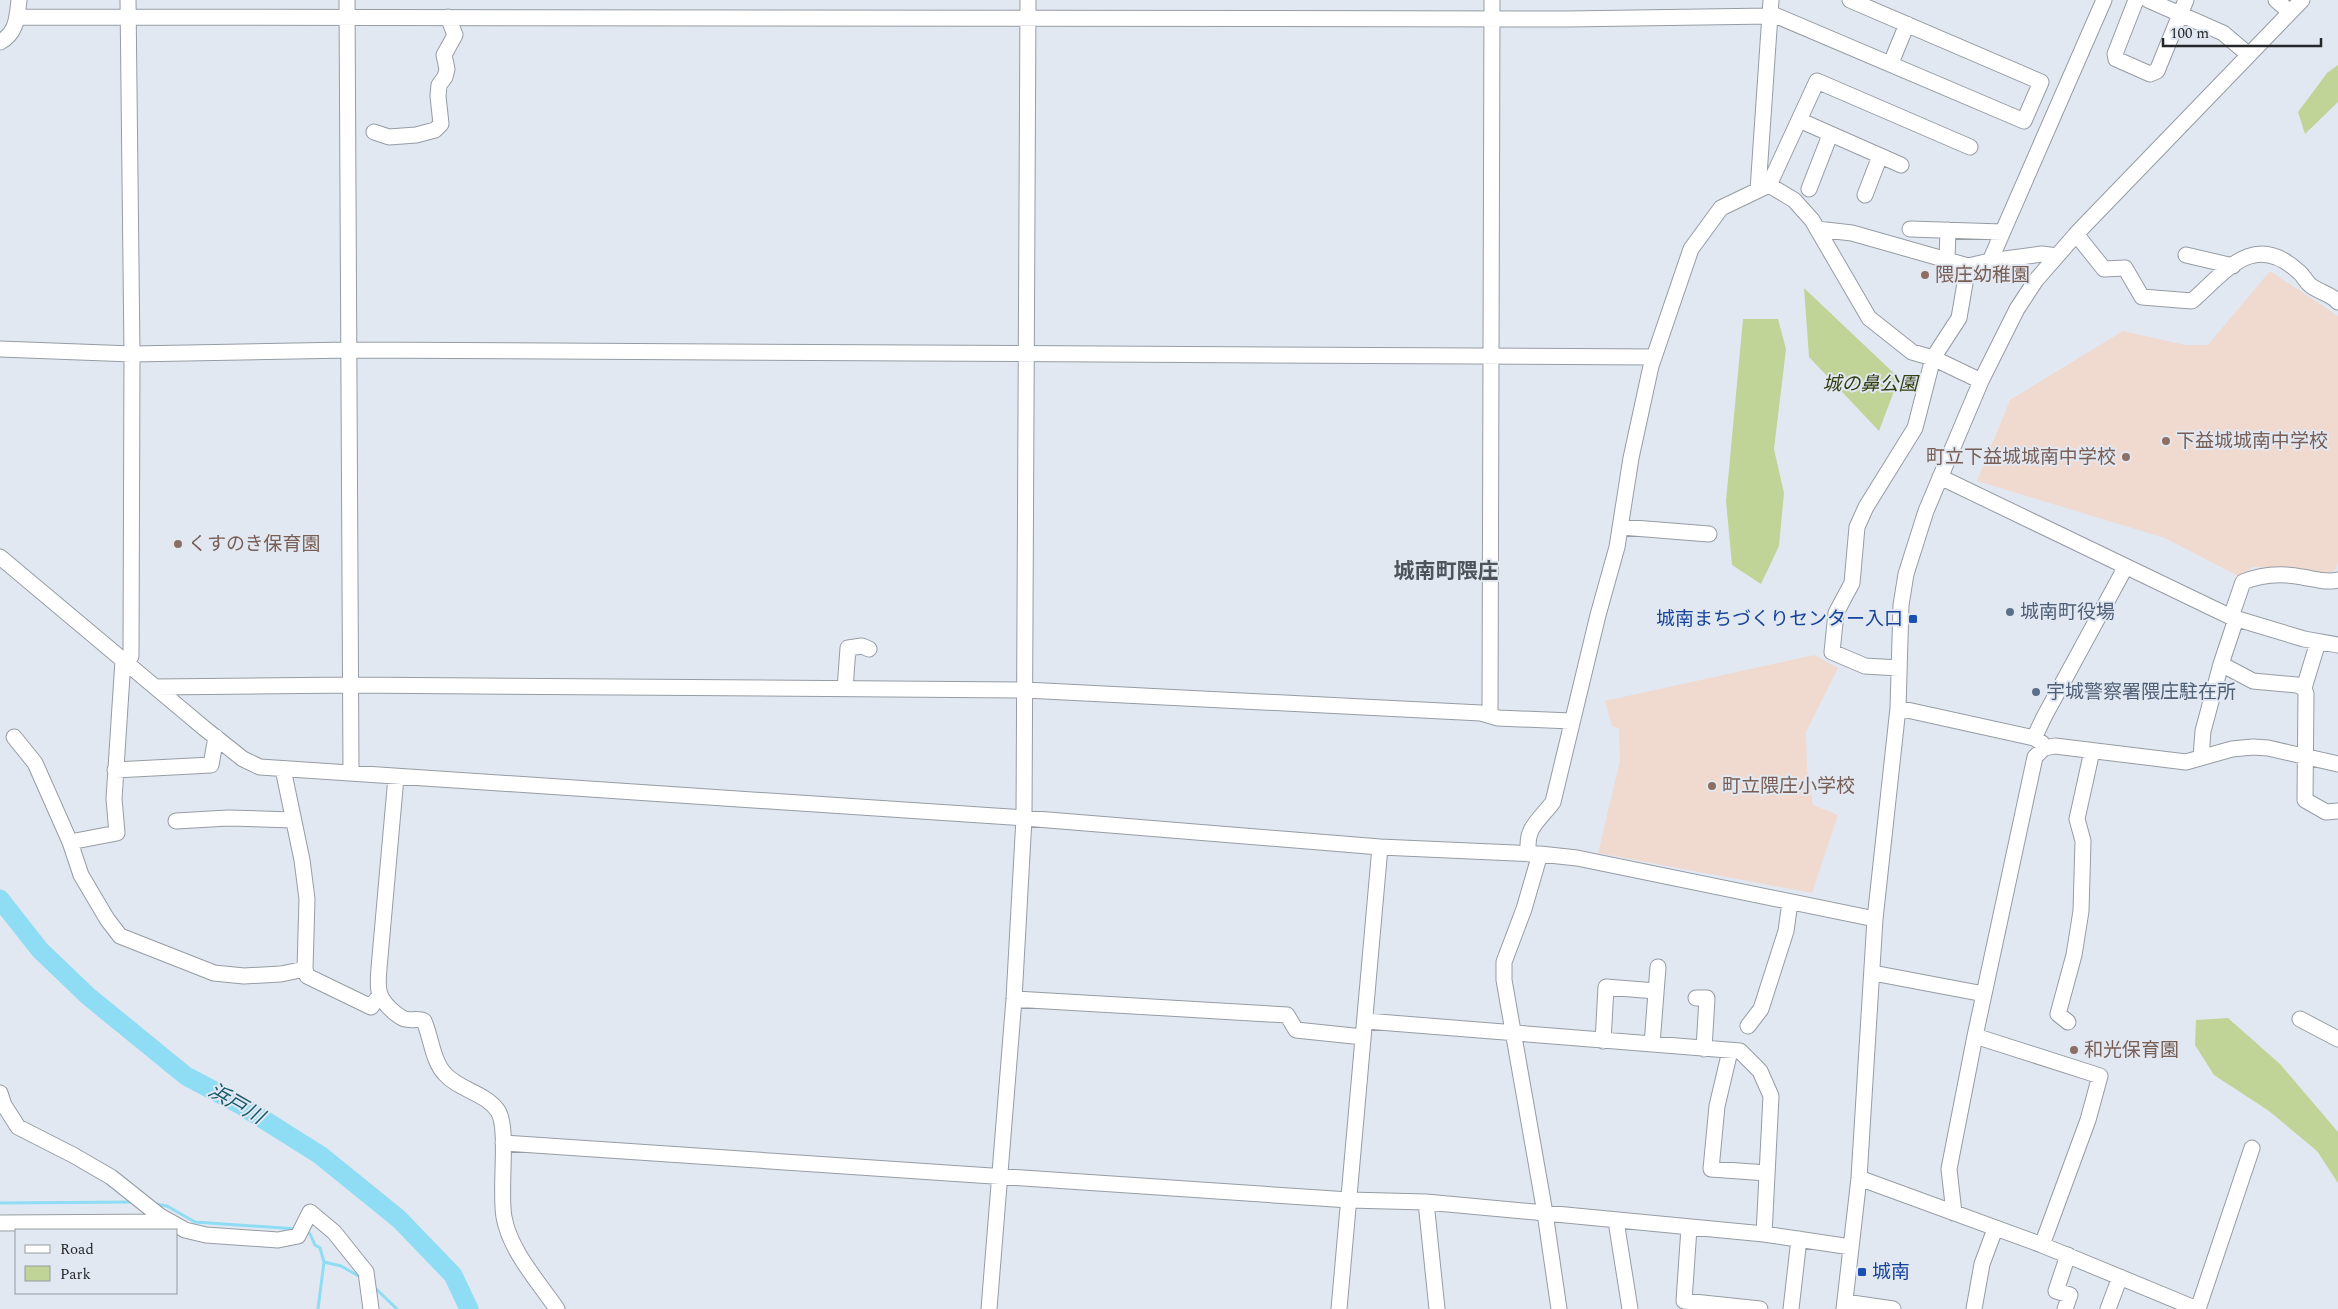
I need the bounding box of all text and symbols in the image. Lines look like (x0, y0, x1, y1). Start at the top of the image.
scale bar (2163, 15, 2320, 47)
text: 100 m (2170, 22, 2209, 45)
place label: 隈庄幼稚園 (1935, 261, 2030, 290)
marker: 隈庄幼稚園 (1919, 269, 1931, 281)
park label: 城の鼻公園 (1822, 370, 1920, 399)
place label: 下益城城南中学校 (2176, 427, 2328, 456)
marker: 下益城城南中学校 (2160, 435, 2172, 447)
place label: 町立下益城城南中学校 (1926, 443, 2116, 472)
marker: 町立下益城城南中学校 (2120, 451, 2132, 463)
place label: くすのき保育園 (188, 530, 320, 559)
marker: くすのき保育園 (172, 538, 184, 550)
district label: 城南町隈庄 (1394, 556, 1499, 588)
place label: 城南町役場 (2020, 598, 2115, 627)
place label: 城南まちづくりセンター入口 (1656, 605, 1903, 634)
marker: 城南町役場 (2004, 606, 2016, 618)
marker: 城南まちづくりセンター入口 (1907, 613, 1919, 625)
place label: 宇城警察署隈庄駐在所 (2046, 678, 2236, 707)
marker: 宇城警察署隈庄駐在所 (2030, 686, 2042, 698)
place label: 町立隈庄小学校 (1722, 772, 1855, 801)
marker: 町立隈庄小学校 (1706, 780, 1718, 792)
place label: 和光保育園 (2084, 1036, 2179, 1065)
marker: 和光保育園 (2068, 1044, 2080, 1056)
water label: 浜戸川 (203, 1076, 271, 1133)
legend (15, 1229, 178, 1294)
text: Road (60, 1238, 94, 1261)
place label: 城南 (1872, 1258, 1910, 1287)
text: Park (60, 1263, 91, 1286)
marker: 城南 (1856, 1266, 1868, 1278)

